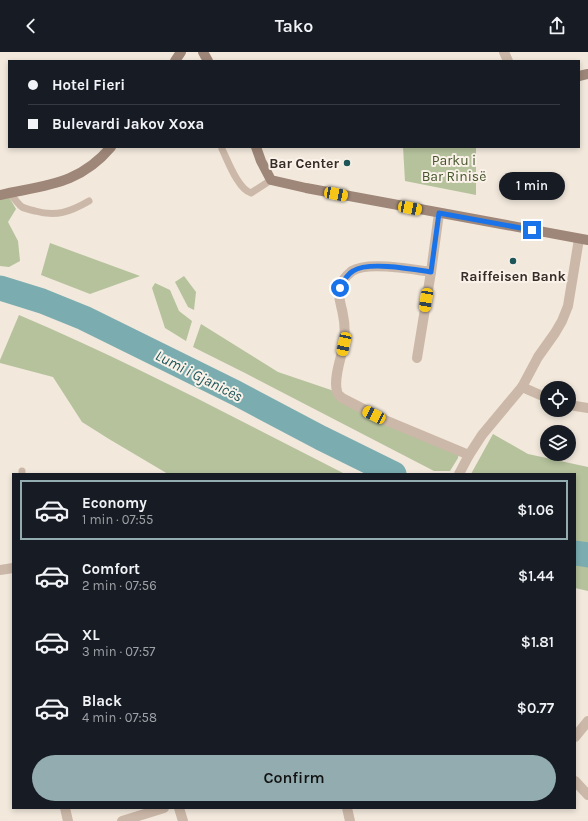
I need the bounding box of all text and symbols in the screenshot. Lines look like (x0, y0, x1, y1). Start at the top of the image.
icon: back (20, 15, 42, 37)
text: Tako (275, 15, 313, 37)
icon: share (546, 15, 568, 37)
text: Hotel Fieri (52, 76, 125, 94)
text: Bulevardi Jakov Xoxa (52, 115, 204, 133)
park label: Parku i Bar Rinisë (422, 152, 486, 185)
place label: Bar Center (269, 155, 340, 172)
marker: Bar Center (342, 158, 352, 168)
callout: 1 min (499, 172, 565, 200)
text: 1 min (516, 178, 548, 193)
car (323, 186, 349, 202)
car (397, 200, 423, 216)
route end (523, 221, 541, 239)
marker: Raiffeisen Bank (508, 256, 518, 266)
place label: Raiffeisen Bank (460, 268, 566, 285)
route start (331, 279, 349, 297)
car (418, 287, 434, 313)
car (336, 331, 352, 357)
water label: Lumi i Gjanicës (152, 346, 246, 406)
map controls (540, 381, 576, 461)
button: locate (540, 381, 576, 417)
car (361, 404, 387, 426)
button: layers (540, 425, 576, 461)
icon: car (34, 492, 70, 528)
text: Economy (82, 494, 147, 512)
text: $1.06 (517, 501, 554, 519)
text: 1 min · 07:55 (82, 512, 153, 527)
icon: car (34, 558, 70, 594)
text: Comfort (82, 560, 140, 578)
text: $1.44 (518, 567, 554, 585)
text: 2 min · 07:56 (82, 578, 157, 593)
icon: car (34, 624, 70, 660)
text: XL (82, 626, 100, 644)
text: $1.81 (521, 633, 554, 651)
text: 3 min · 07:57 (82, 644, 155, 659)
icon: car (34, 690, 70, 726)
text: Black (82, 692, 122, 710)
text: $0.77 (517, 699, 554, 717)
text: 4 min · 07:58 (82, 710, 157, 725)
button: Confirm (32, 755, 556, 801)

